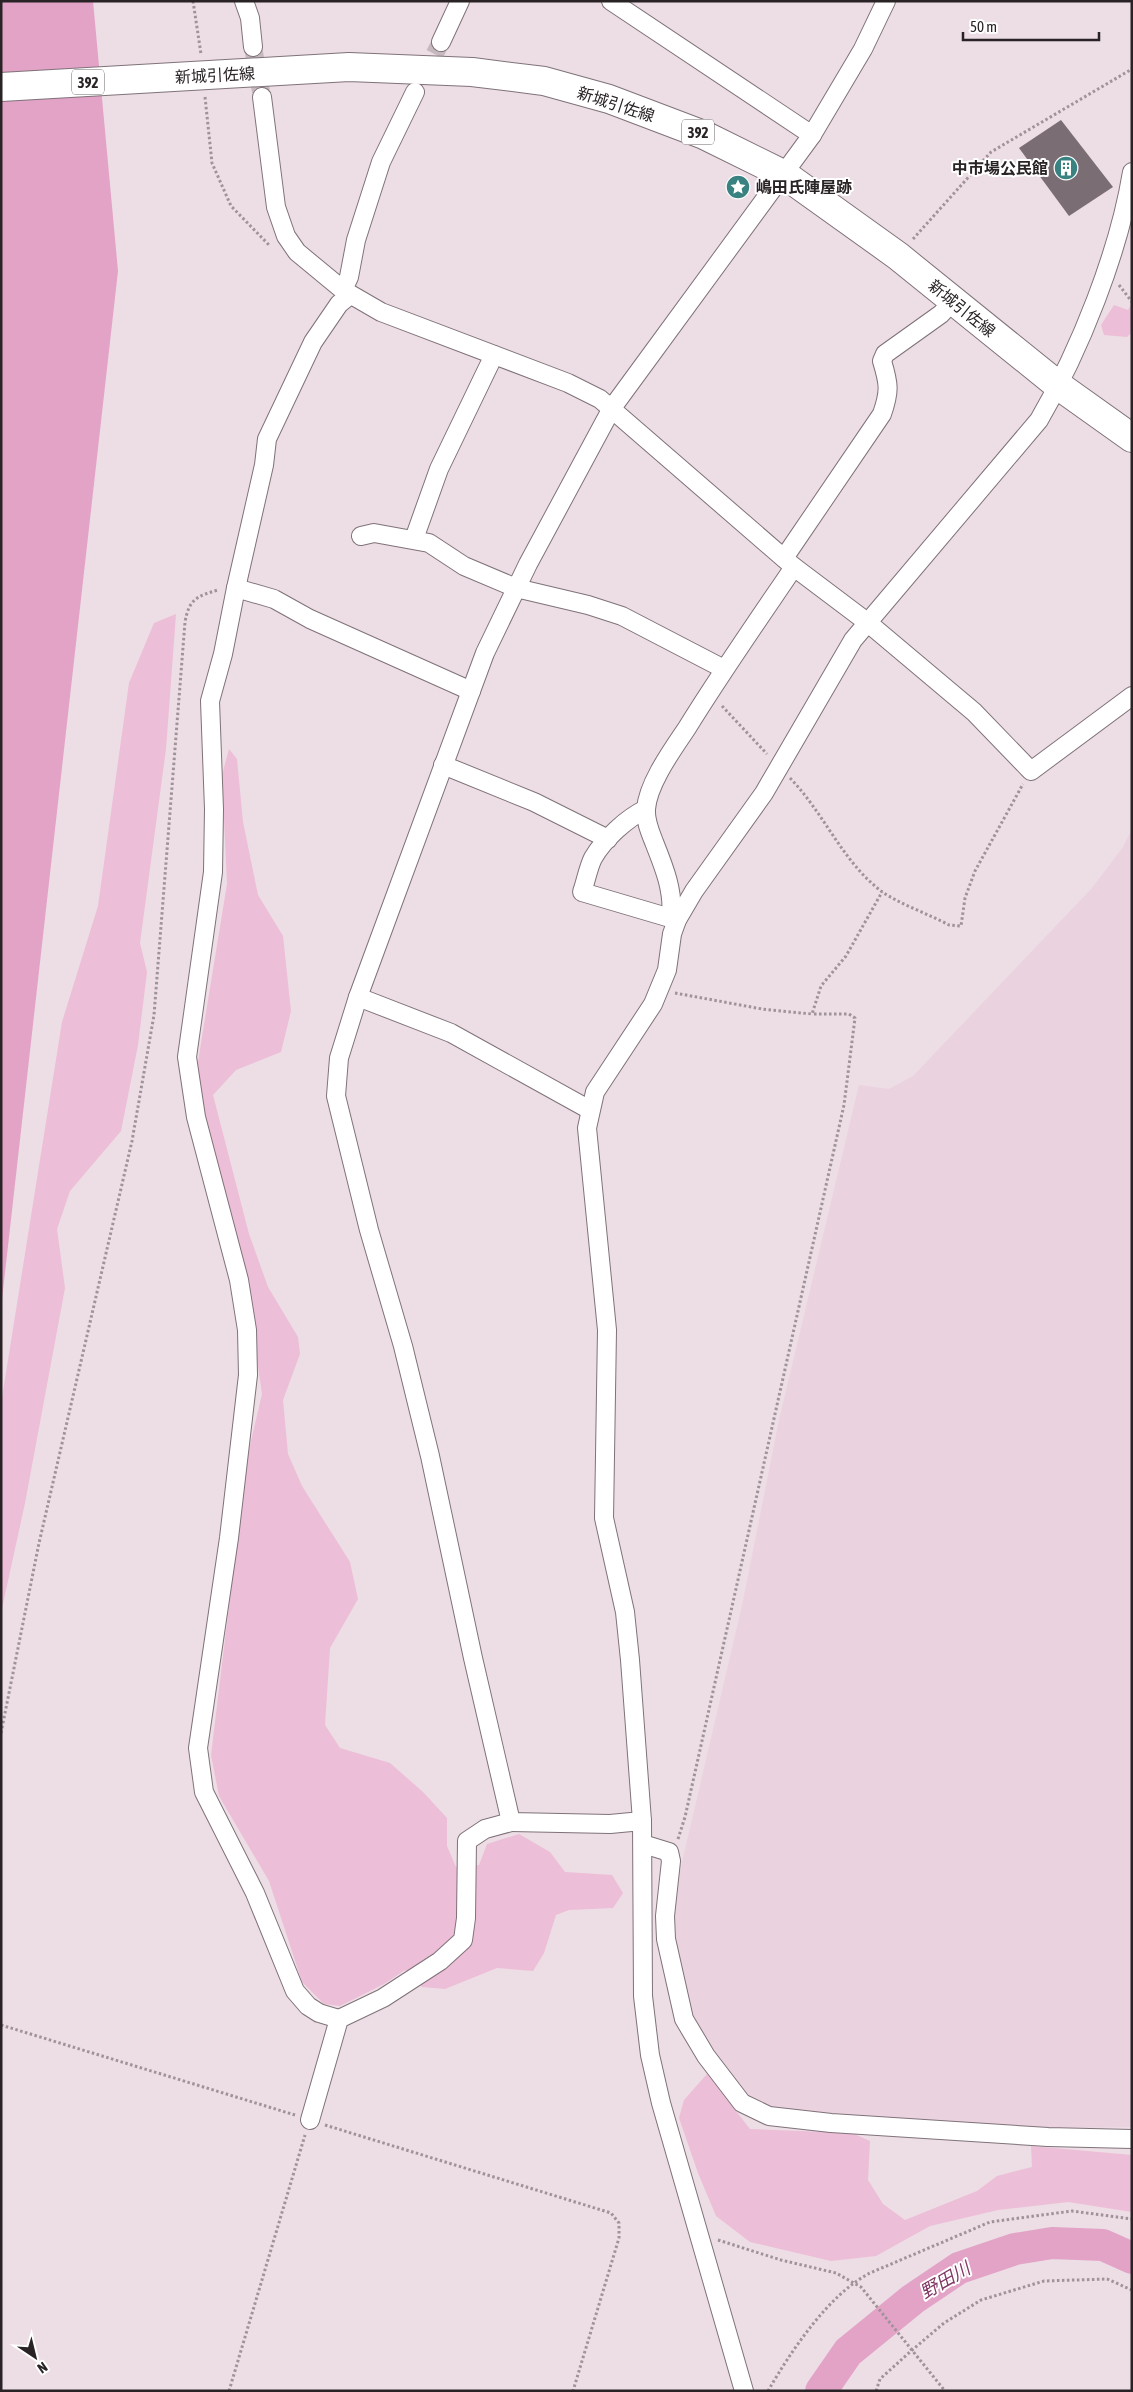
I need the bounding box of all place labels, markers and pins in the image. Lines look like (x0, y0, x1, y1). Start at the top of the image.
building icon: 中市場公民館 (1053, 155, 1079, 181)
place label: 中市場公民館 (952, 159, 1048, 177)
place icon: 嶋田氏陣屋跡 (725, 174, 751, 200)
place label: 嶋田氏陣屋跡 (756, 178, 852, 196)

